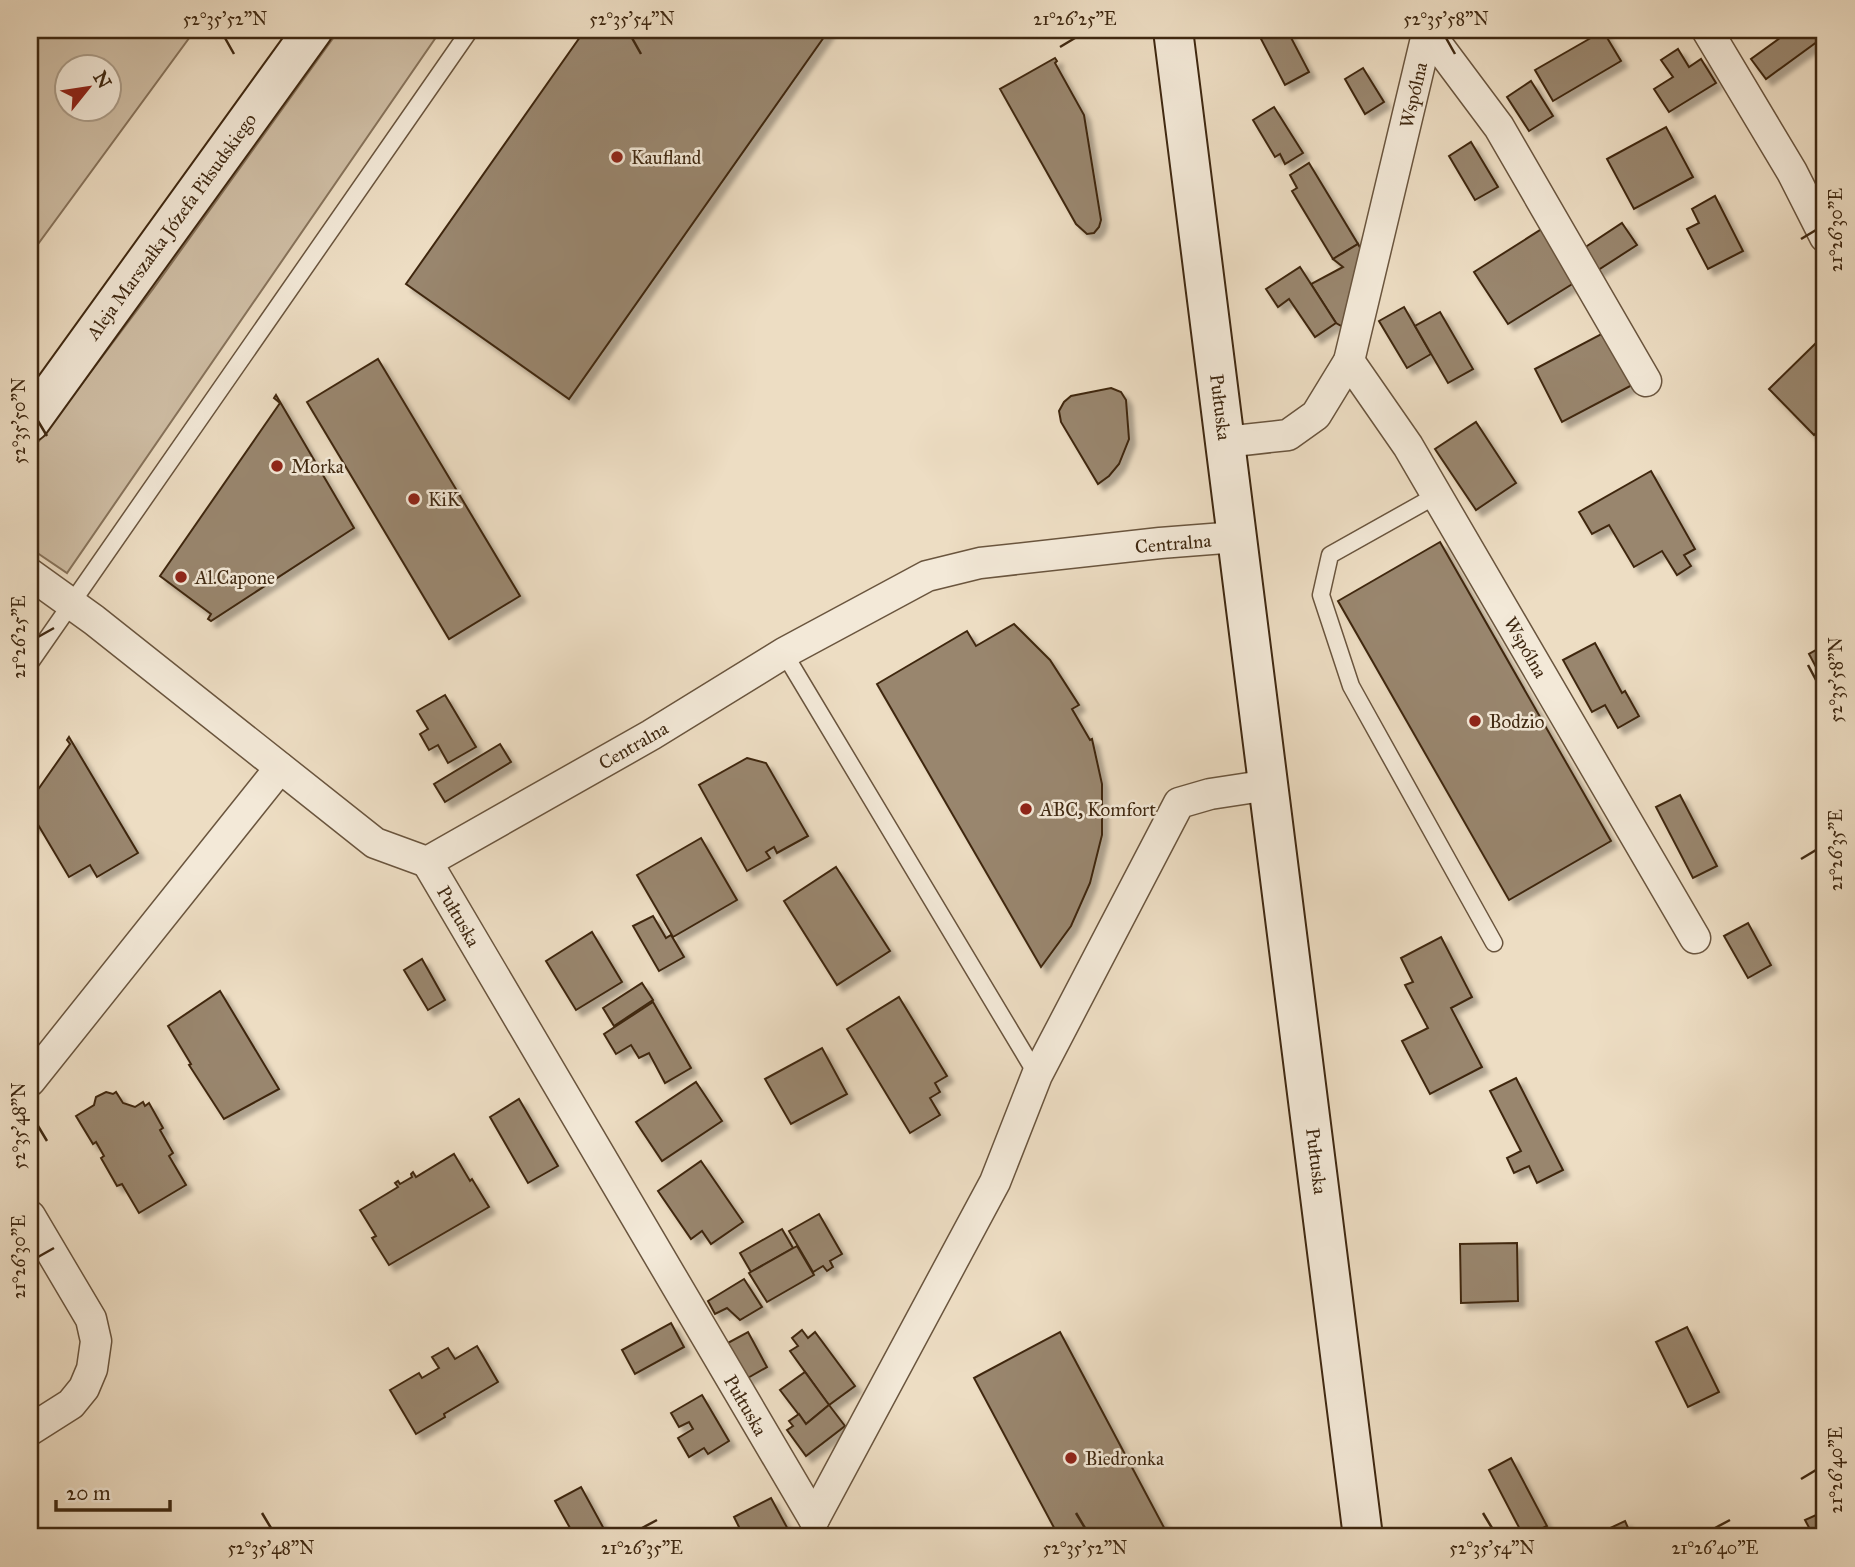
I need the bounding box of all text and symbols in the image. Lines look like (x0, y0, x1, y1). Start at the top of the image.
text: 52°35'52"N (183, 8, 267, 30)
text: 52°35'54"N (589, 8, 675, 30)
text: 21°26'25"E (1033, 8, 1117, 30)
text: 52°35'58"N (1403, 8, 1489, 30)
north arrow (52, 52, 122, 122)
street label: Wspólna (1395, 59, 1432, 130)
text: N (88, 67, 116, 92)
street label: Aleja Marszałka Józefa Piłsudskiego (81, 108, 262, 345)
place label: Kaufland (631, 146, 702, 169)
marker: Kaufland (609, 149, 625, 165)
text: 21°26'30"E (1825, 188, 1847, 272)
street label: Pułtuska (1205, 373, 1236, 442)
text: 52°35'50"N (8, 378, 30, 464)
place label: Morka (291, 455, 345, 478)
marker: Morka (269, 458, 285, 474)
place label: KiK (428, 488, 461, 511)
marker: KiK (406, 491, 422, 507)
street label: Centralna (1134, 529, 1213, 558)
place label: Al.Capone (194, 566, 275, 589)
marker: Al.Capone (173, 569, 189, 585)
text: 21°26'25"E (8, 595, 30, 679)
street label: Wspólna (1499, 613, 1553, 683)
text: 52°35'58"N (1825, 637, 1847, 723)
place label: Bodzio (1489, 710, 1545, 733)
marker: Bodzio (1467, 713, 1483, 729)
street label: Centralna (594, 716, 673, 774)
place label: ABC, Komfort (1039, 798, 1156, 821)
marker: ABC, Komfort (1018, 801, 1034, 817)
text: 21°26'35"E (1825, 809, 1847, 891)
street label: Pułtuska (432, 882, 486, 952)
text: 52°35'48"N (8, 1082, 30, 1170)
street label: Pułtuska (1301, 1127, 1332, 1196)
text: 21°26'30"E (8, 1215, 30, 1299)
street label: Pułtuska (719, 1371, 773, 1441)
text: 21°26'40"E (1825, 1426, 1847, 1513)
place label: Biedronka (1085, 1447, 1165, 1470)
marker: Biedronka (1063, 1450, 1079, 1466)
scale bar (56, 1469, 170, 1513)
text: 20 m (66, 1480, 111, 1506)
text: 52°35'48"N (227, 1537, 315, 1559)
text: 21°26'35"E (601, 1537, 683, 1559)
text: 52°35'52"N (1043, 1537, 1127, 1559)
text: 52°35'54"N (1449, 1537, 1535, 1559)
text: 21°26'40"E (1672, 1537, 1759, 1559)

